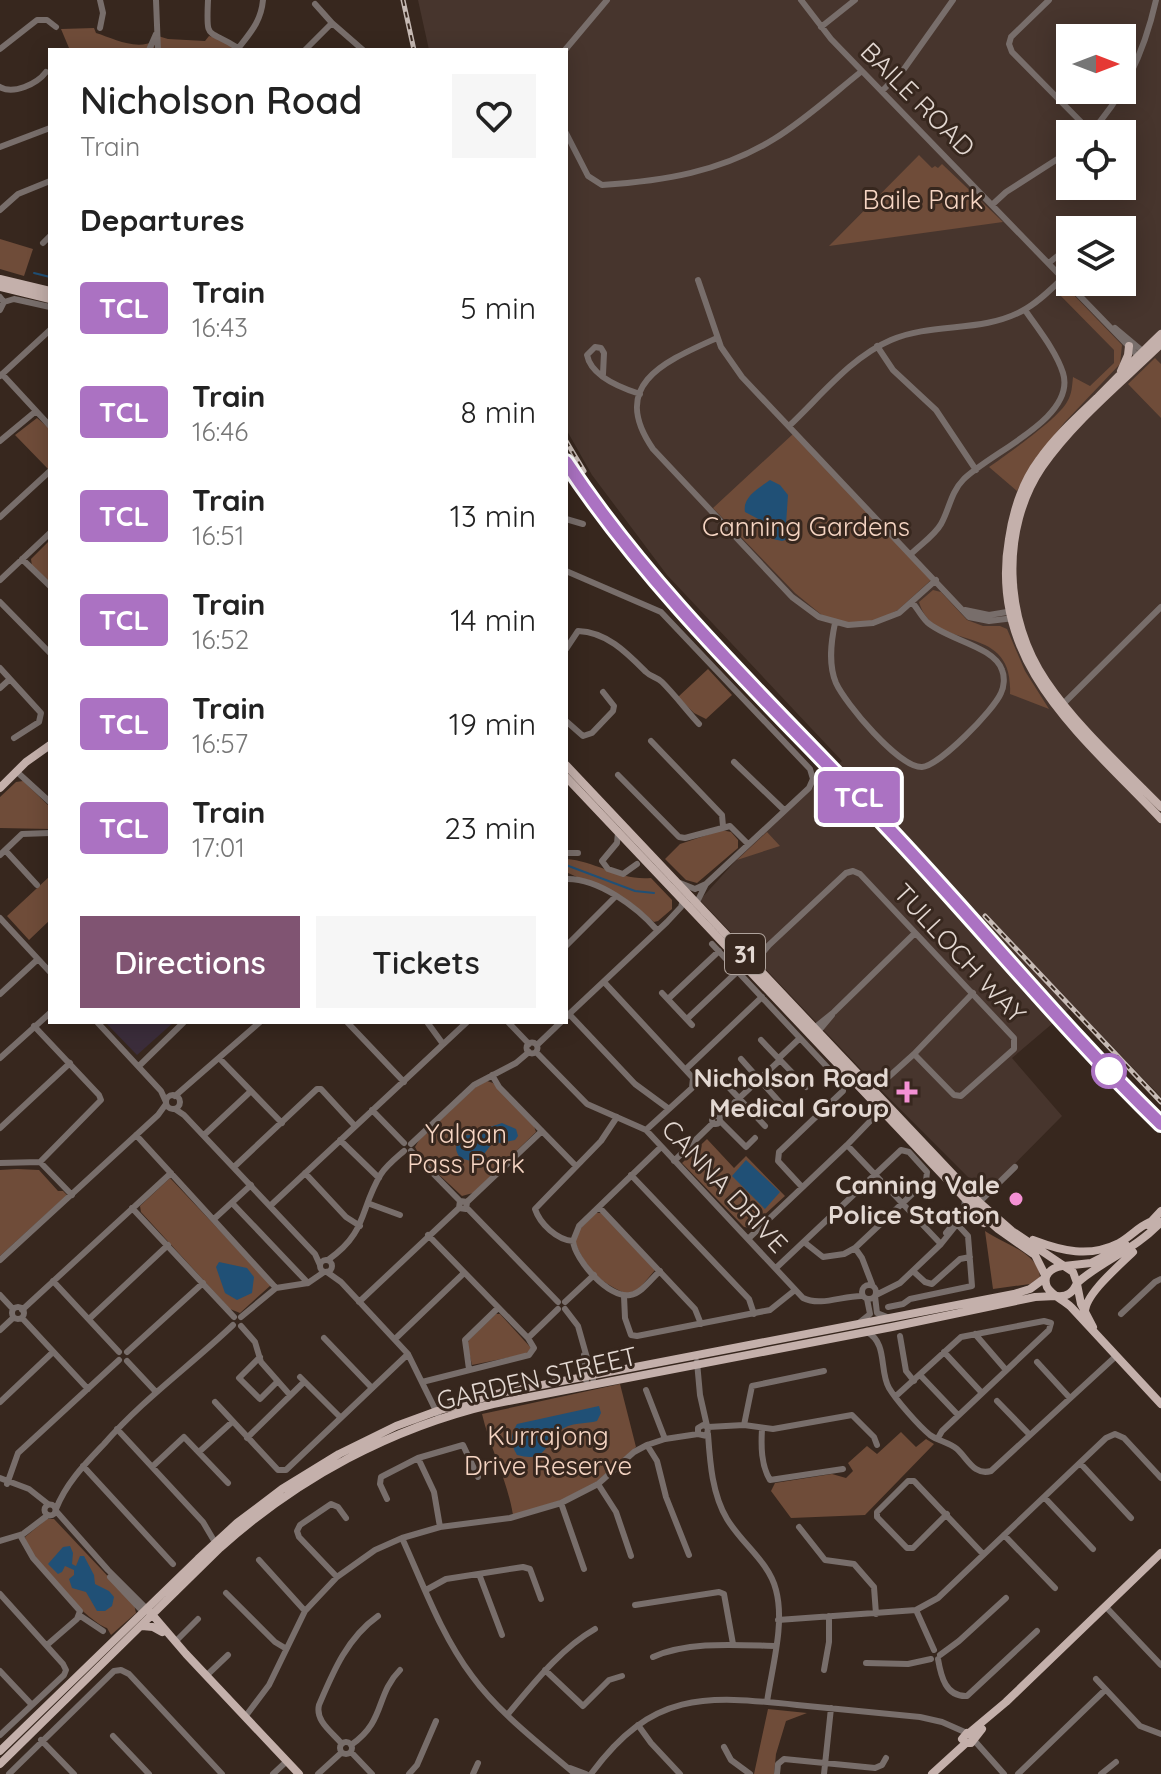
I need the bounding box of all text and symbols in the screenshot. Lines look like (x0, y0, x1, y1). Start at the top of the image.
north arrow (1056, 24, 1136, 104)
map controls (1056, 24, 1136, 296)
street label: BAILE ROAD (854, 35, 982, 163)
button: heart (452, 74, 536, 158)
text: Nicholson Road (80, 76, 362, 124)
button: locate (1056, 120, 1136, 200)
text: Train (80, 130, 140, 163)
park label: Baile Park (863, 183, 983, 216)
text: Departures (80, 201, 245, 239)
button: layers (1056, 216, 1136, 296)
text: Train (192, 273, 265, 311)
text: 5 min (460, 289, 536, 327)
text: TCL (99, 290, 149, 325)
text: 16:43 (192, 311, 248, 344)
text: Train (192, 377, 265, 415)
text: 8 min (460, 393, 536, 431)
text: TCL (99, 394, 149, 429)
text: 16:46 (192, 415, 248, 448)
text: Train (192, 481, 265, 519)
text: 13 min (450, 497, 536, 535)
text: TCL (99, 498, 149, 533)
park label: Canning Gardens (702, 510, 910, 543)
text: 16:51 (192, 519, 244, 552)
text: Train (192, 585, 265, 623)
text: 14 min (450, 601, 536, 639)
text: TCL (99, 602, 149, 637)
text: 16:52 (192, 623, 249, 656)
text: Train (192, 689, 265, 727)
text: 19 min (449, 705, 536, 743)
text: TCL (99, 706, 149, 741)
text: 16:57 (192, 727, 248, 760)
line badge: TCL (813, 771, 905, 823)
text: TCL (834, 779, 884, 814)
text: Train (192, 793, 265, 831)
text: 23 min (444, 809, 536, 847)
text: TCL (99, 810, 149, 845)
text: 17:01 (192, 831, 245, 864)
street label: TULLOCH WAY (887, 876, 1033, 1030)
button: Directions (80, 916, 300, 1008)
button: Tickets (316, 916, 536, 1008)
road number: 31 (725, 934, 765, 974)
unlabelled marker (1092, 1054, 1126, 1088)
place label: Nicholson Road Medical Group (694, 1061, 889, 1124)
marker: Nicholson Road Medical Group (896, 1081, 918, 1103)
street label: CANNA DRIVE (655, 1112, 795, 1260)
park label: Yalgan Pass Park (407, 1117, 525, 1180)
place label: Canning Vale Police Station (828, 1168, 1000, 1231)
marker: Canning Vale Police Station (1007, 1190, 1025, 1208)
street label: GARDEN STREET (434, 1339, 640, 1417)
park label: Kurrajong Drive Reserve (464, 1419, 632, 1482)

